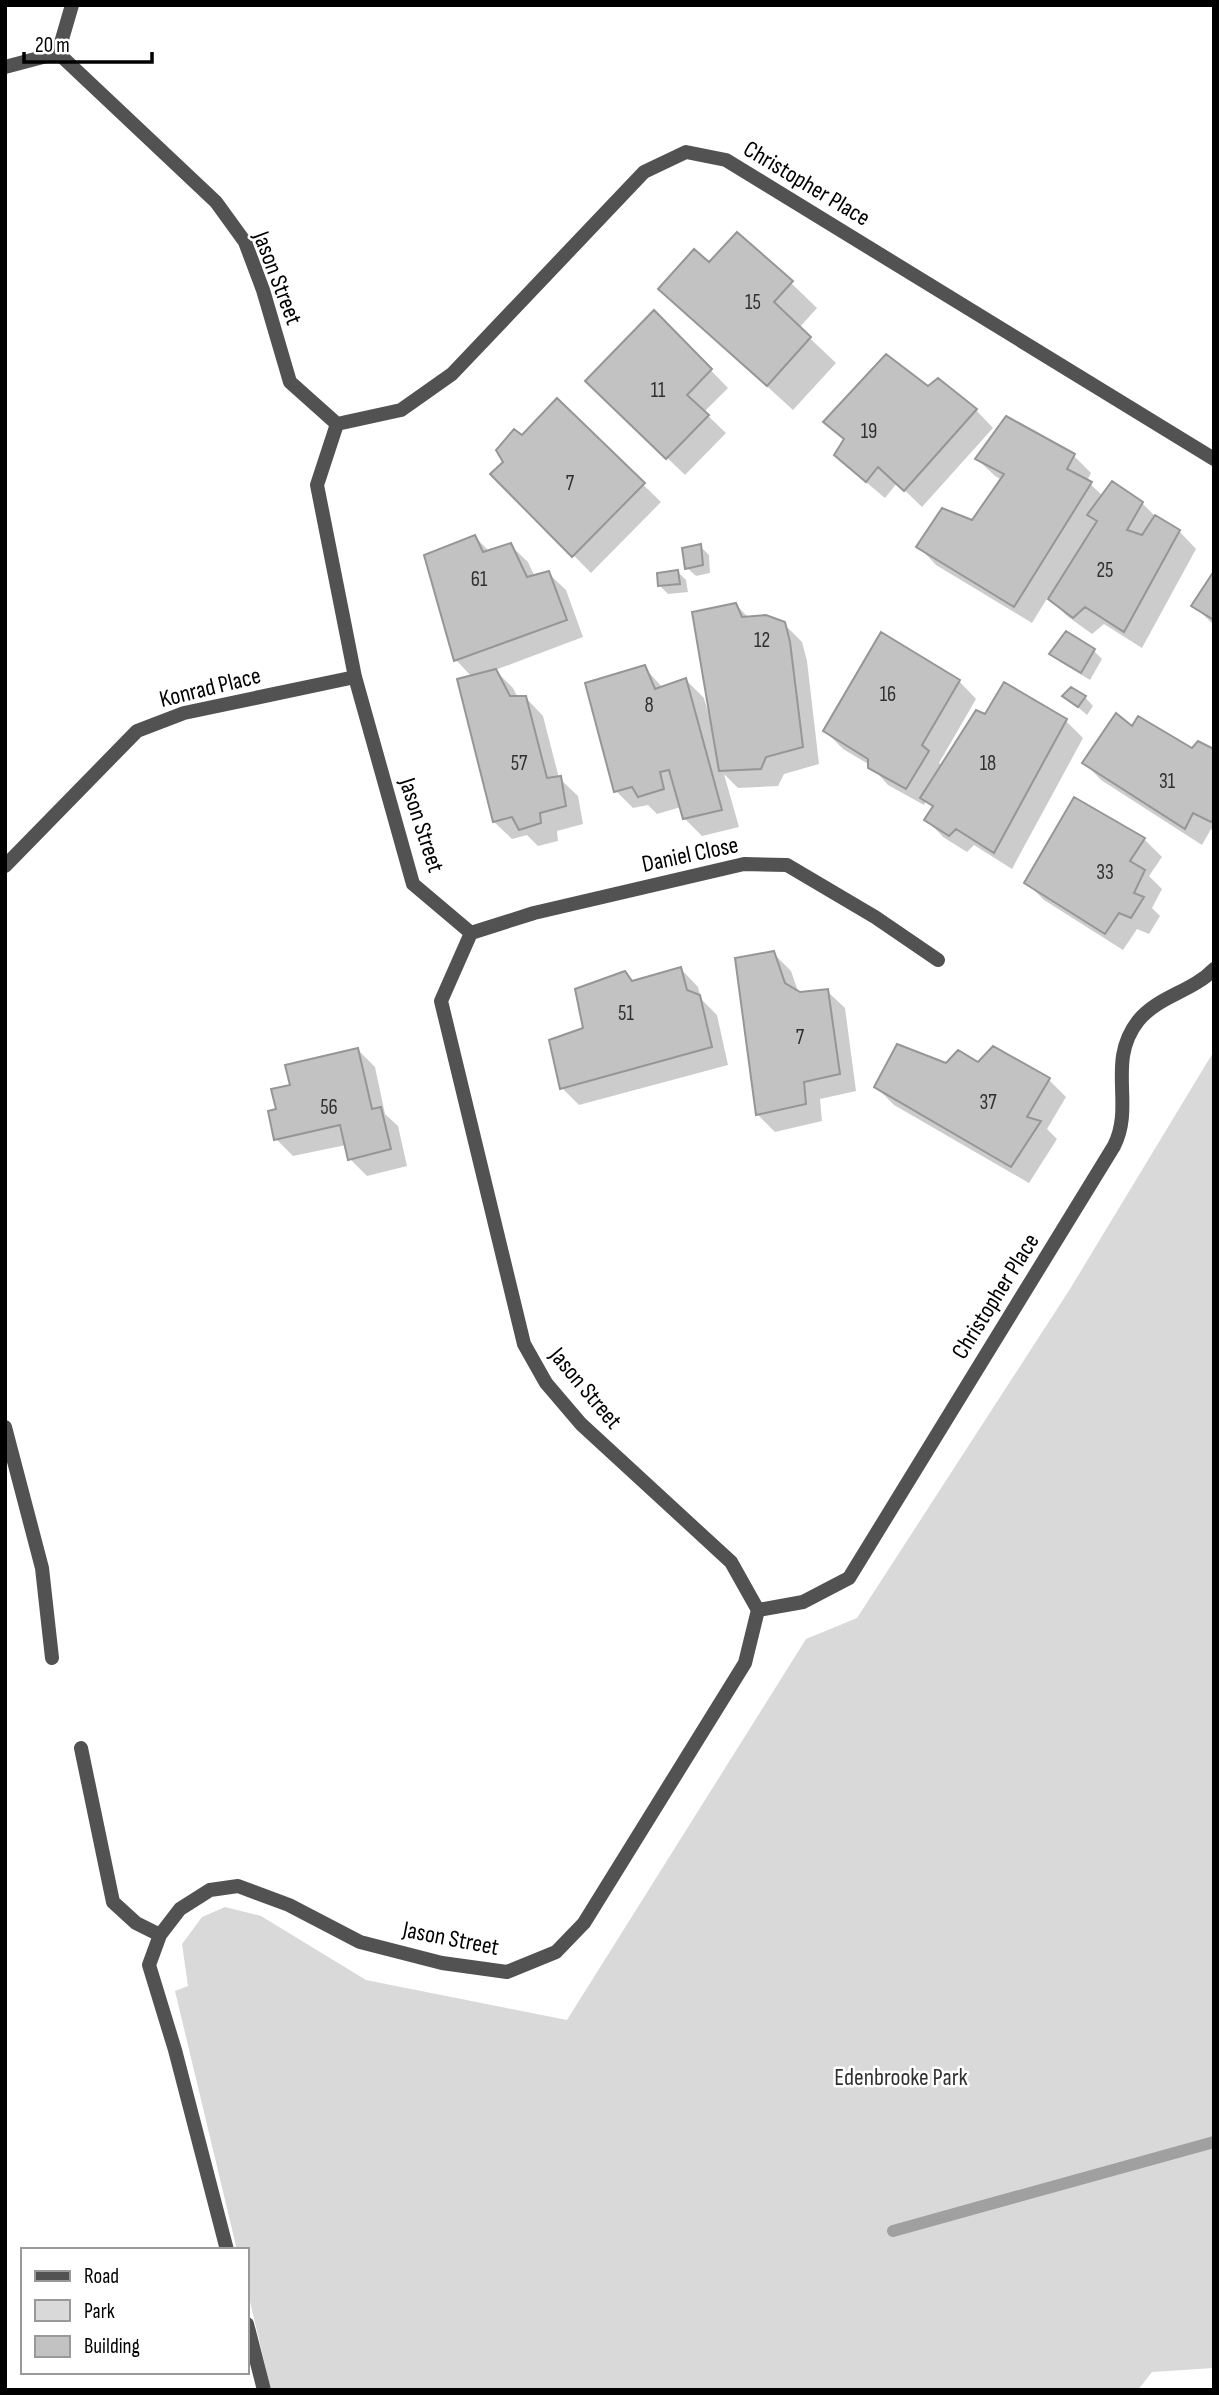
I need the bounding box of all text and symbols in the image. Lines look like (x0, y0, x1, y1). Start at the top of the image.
scale bar (24, 21, 152, 65)
text: 20 m (35, 33, 70, 58)
street label: Christopher Place (738, 134, 875, 233)
street label: Jason Street (246, 227, 309, 329)
house number: 15 (745, 290, 761, 315)
house number: 11 (651, 378, 666, 403)
house number: 19 (861, 419, 877, 444)
house number: 7 (566, 471, 575, 496)
house number: 25 (1096, 558, 1114, 583)
house number: 61 (471, 567, 488, 592)
house number: 12 (754, 628, 770, 653)
street label: Konrad Place (157, 661, 264, 714)
house number: 16 (880, 682, 896, 707)
house number: 8 (644, 693, 654, 718)
house number: 57 (511, 751, 528, 776)
house number: 18 (980, 751, 996, 776)
house number: 31 (1159, 769, 1176, 794)
street label: Jason Street (392, 773, 450, 876)
street label: Daniel Close (639, 830, 741, 879)
house number: 33 (1096, 860, 1114, 885)
house number: 51 (618, 1001, 635, 1026)
house number: 7 (796, 1025, 805, 1050)
house number: 37 (979, 1090, 997, 1115)
house number: 56 (320, 1095, 338, 1120)
street label: Christopher Place (945, 1228, 1045, 1364)
street label: Jason Street (543, 1341, 628, 1435)
street label: Jason Street (399, 1915, 502, 1962)
park label: Edenbrooke Park (834, 2063, 968, 2092)
legend (21, 2248, 248, 2374)
text: Road (84, 2264, 119, 2289)
text: Park (84, 2299, 115, 2324)
text: Building (84, 2334, 140, 2359)

